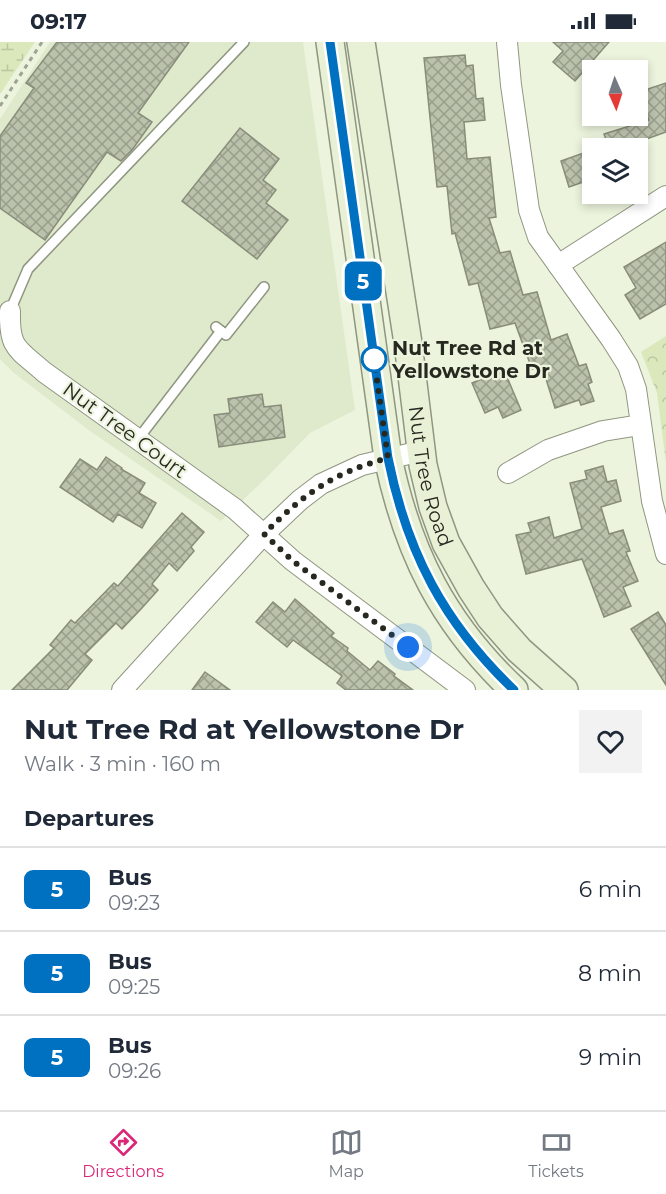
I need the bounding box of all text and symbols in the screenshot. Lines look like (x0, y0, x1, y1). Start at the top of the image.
text: 09:17 (30, 8, 87, 35)
north arrow (582, 60, 648, 126)
map controls (582, 60, 648, 204)
button: layers (582, 138, 648, 204)
line badge: 5 (344, 262, 382, 300)
text: 5 (357, 269, 369, 294)
place label: Nut Tree Rd at Yellowstone Dr (391, 336, 550, 383)
marker: Nut Tree Rd at Yellowstone Dr (361, 346, 387, 372)
street label: Nut Tree Court (58, 377, 192, 483)
street label: Nut Tree Road (404, 405, 458, 550)
your location (393, 632, 423, 662)
button: heart (579, 710, 642, 773)
text: Nut Tree Rd at Yellowstone Dr (24, 712, 464, 746)
text: Walk · 3 min · 160 m (24, 752, 221, 776)
text: Departures (24, 805, 154, 832)
text: Bus (108, 864, 152, 891)
text: 6 min (579, 876, 642, 903)
text: 5 (51, 877, 63, 902)
text: 09:23 (108, 891, 160, 915)
text: Bus (108, 948, 152, 975)
text: 8 min (578, 960, 642, 987)
text: 5 (51, 961, 63, 986)
text: 09:25 (108, 975, 160, 999)
text: Bus (108, 1032, 152, 1059)
text: 9 min (579, 1044, 642, 1071)
text: 5 (51, 1045, 63, 1070)
text: 09:26 (108, 1059, 161, 1083)
tab: Directions (82, 1126, 164, 1181)
tab: Map (328, 1126, 364, 1181)
tab: Tickets (528, 1126, 584, 1181)

